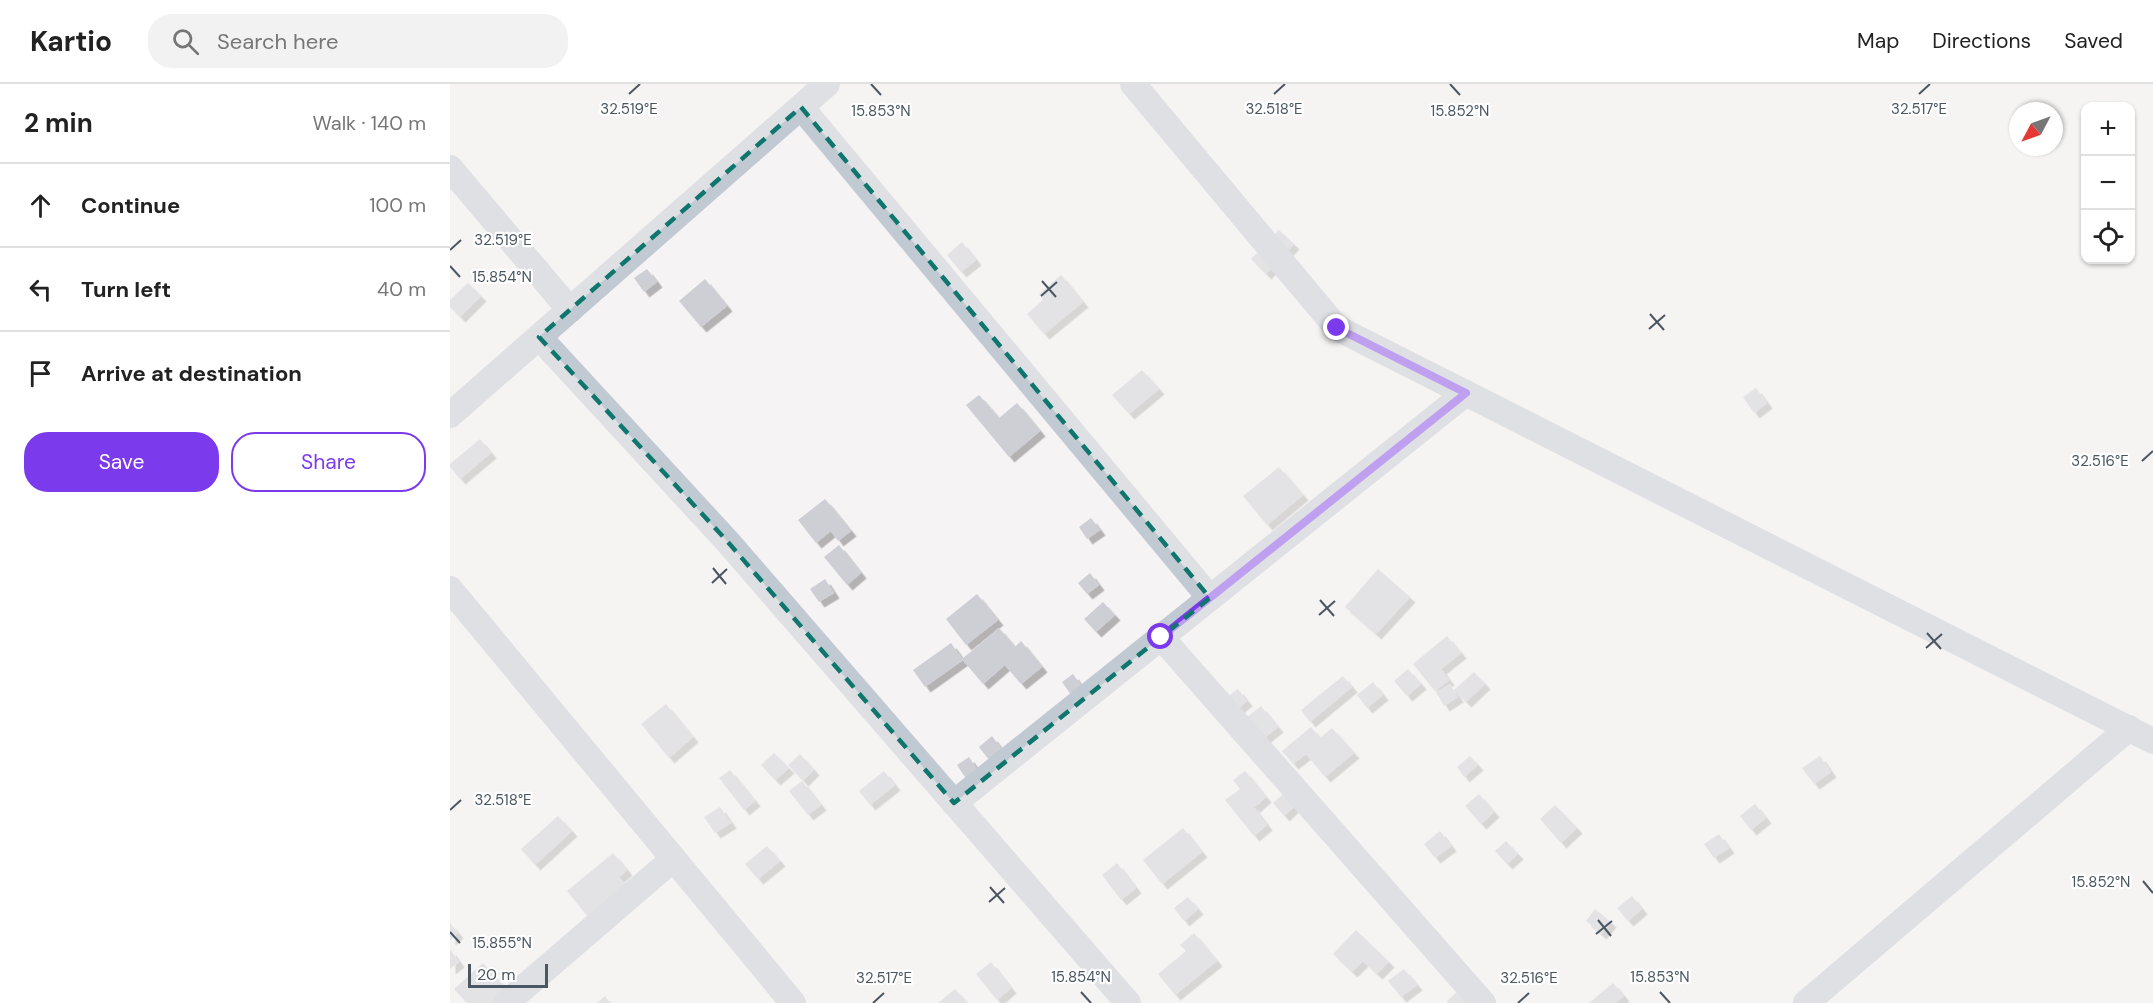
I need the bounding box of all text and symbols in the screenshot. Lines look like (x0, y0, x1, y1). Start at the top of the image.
search box (148, 14, 568, 68)
text: Kartio (30, 23, 112, 60)
icon: search (169, 25, 202, 58)
text: Search here (217, 27, 338, 56)
text: Map (1857, 27, 1899, 55)
text: Directions (1932, 27, 2031, 55)
text: Saved (2064, 27, 2123, 55)
text: 32.519°E (600, 99, 658, 119)
text: 32.518°E (1245, 99, 1303, 119)
text: 32.517°E (1891, 99, 1947, 119)
text: 15.853°N (851, 101, 911, 121)
text: 15.852°N (1431, 101, 1489, 121)
north arrow (2009, 102, 2063, 156)
map controls (2081, 102, 2135, 264)
button: + (2081, 102, 2135, 156)
text: 2 min (24, 106, 93, 140)
text: Walk · 140 m (312, 110, 426, 136)
button: − (2081, 156, 2135, 210)
icon: ahead (24, 189, 57, 222)
text: Continue (81, 191, 180, 220)
text: 100 m (369, 192, 426, 218)
button: locate (2081, 210, 2135, 264)
text: 32.519°E (474, 230, 532, 250)
text: 15.854°N (472, 267, 532, 287)
icon: left (24, 273, 57, 306)
text: Turn left (81, 275, 171, 304)
text: 40 m (377, 276, 426, 302)
route end (1323, 314, 1349, 340)
icon: arrive (24, 357, 57, 390)
text: Arrive at destination (81, 359, 302, 388)
button: Save (24, 432, 219, 492)
button: Share (231, 432, 426, 492)
text: 32.516°E (2071, 451, 2129, 471)
route start (1147, 623, 1173, 649)
text: 32.518°E (474, 790, 532, 810)
text: 15.852°N (2072, 872, 2130, 892)
text: 15.855°N (472, 933, 532, 953)
scale bar (468, 961, 548, 988)
text: 20 m (477, 964, 516, 985)
text: 15.854°N (1051, 967, 1111, 987)
text: 15.853°N (1630, 967, 1690, 987)
text: 32.517°E (856, 968, 912, 988)
text: 32.516°E (1500, 968, 1558, 988)

